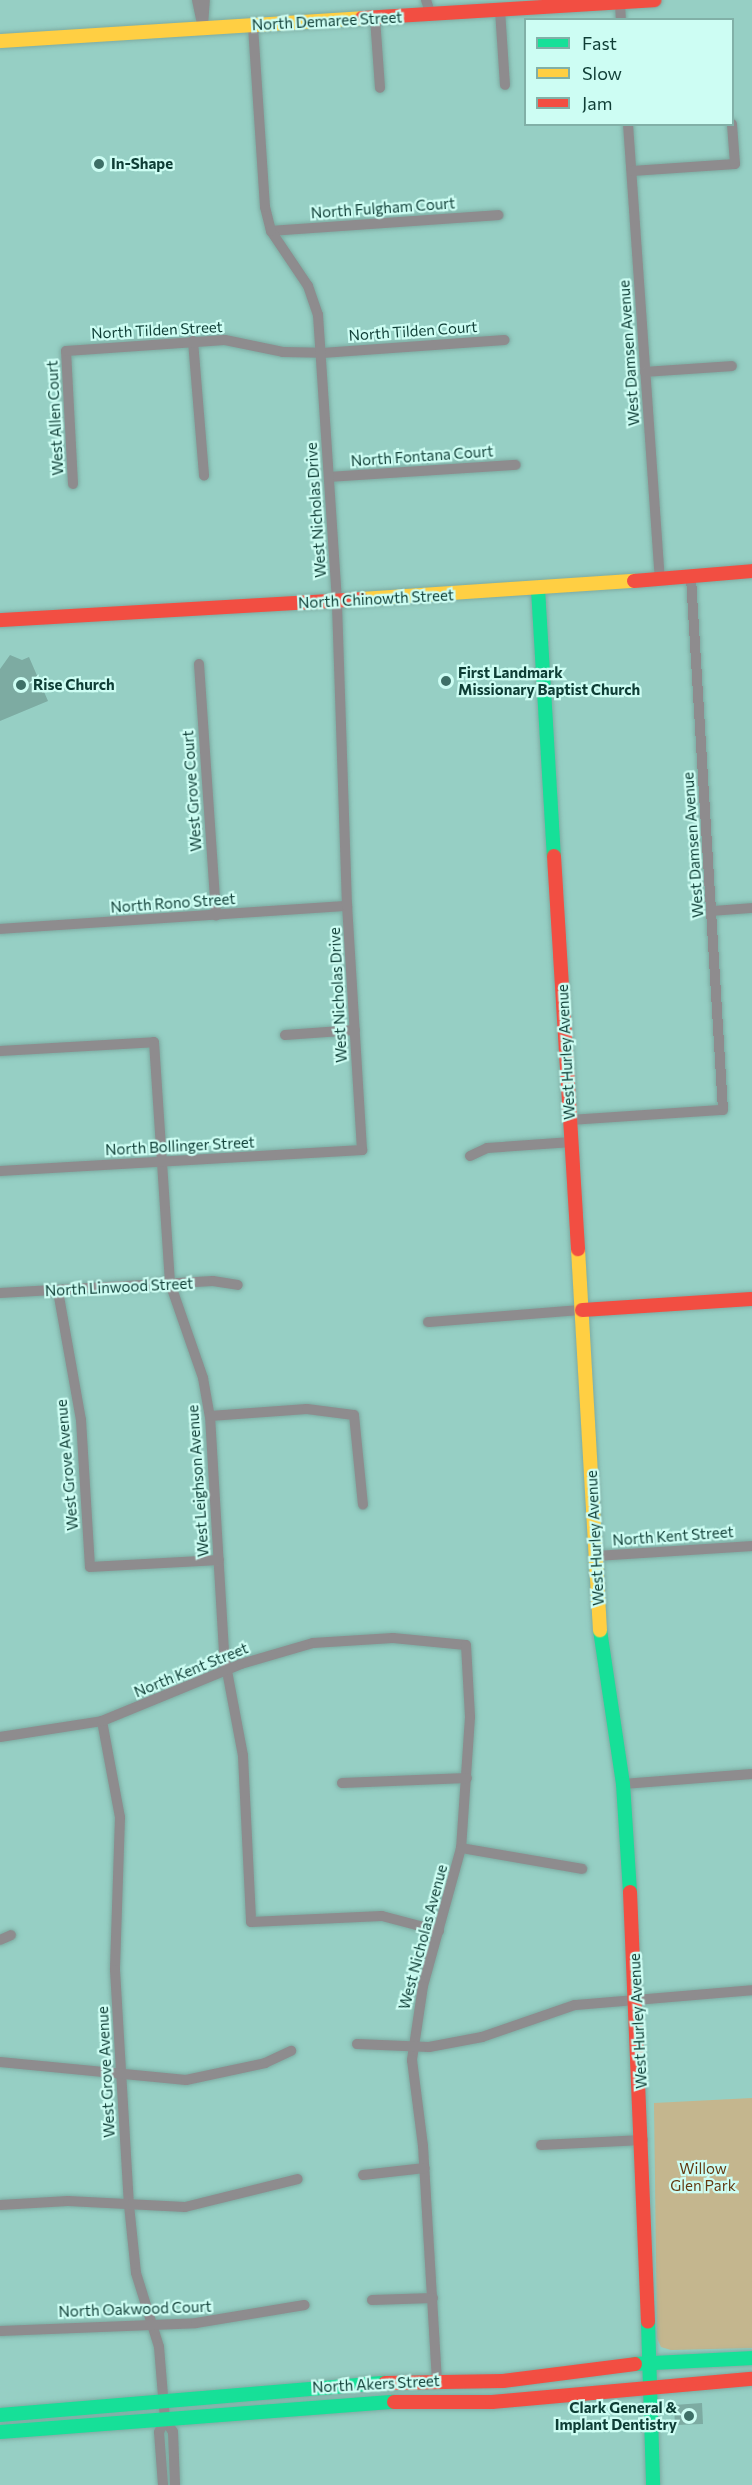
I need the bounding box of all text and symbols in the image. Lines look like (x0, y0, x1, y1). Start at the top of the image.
street label: North Demaree Street (251, 8, 403, 34)
legend (524, 18, 734, 126)
text: Fast (582, 32, 617, 54)
text: Slow (582, 62, 622, 84)
text: Jam (582, 92, 612, 114)
place label: In-Shape (111, 155, 173, 173)
marker: In-Shape (92, 157, 106, 171)
street label: North Fulgham Court (310, 194, 456, 222)
street label: West Damsen Avenue (615, 279, 643, 427)
street label: North Tilden Street (91, 318, 223, 342)
street label: North Tilden Court (348, 318, 478, 344)
street label: West Allen Court (43, 360, 67, 476)
street label: West Nicholas Drive (302, 442, 330, 578)
street label: North Fontana Court (350, 442, 494, 470)
street label: North Chinowth Street (298, 586, 454, 612)
place label: First Landmark Missionary Baptist Church (458, 663, 640, 698)
marker: First Landmark Missionary Baptist Church (439, 674, 453, 688)
place label: Rise Church (33, 676, 115, 694)
marker: Rise Church (14, 678, 28, 692)
street label: West Grove Court (179, 730, 205, 852)
street label: West Damsen Avenue (679, 771, 707, 919)
street label: North Rono Street (110, 890, 236, 916)
street label: West Nicholas Drive (325, 927, 351, 1063)
street label: West Hurley Avenue (553, 984, 579, 1120)
street label: North Bollinger Street (105, 1133, 255, 1159)
street label: North Linwood Street (44, 1274, 194, 1300)
street label: West Grove Avenue (52, 1399, 82, 1531)
street label: West Leighson Avenue (184, 1404, 212, 1558)
street label: West Hurley Avenue (582, 1470, 608, 1606)
street label: North Kent Street (612, 1523, 734, 1549)
street label: North Kent Street (131, 1639, 251, 1701)
street label: West Nicholas Avenue (395, 1862, 451, 2012)
street label: West Hurley Avenue (625, 1953, 651, 2089)
street label: West Grove Avenue (94, 2006, 118, 2138)
park label: Willow Glen Park (670, 2159, 736, 2194)
street label: North Oakwood Court (58, 2297, 212, 2321)
street label: North Akers Street (312, 2372, 440, 2396)
place label: Clark General & Implant Dentistry (555, 2398, 677, 2433)
marker: Clark General & Implant Dentistry (682, 2409, 696, 2423)

